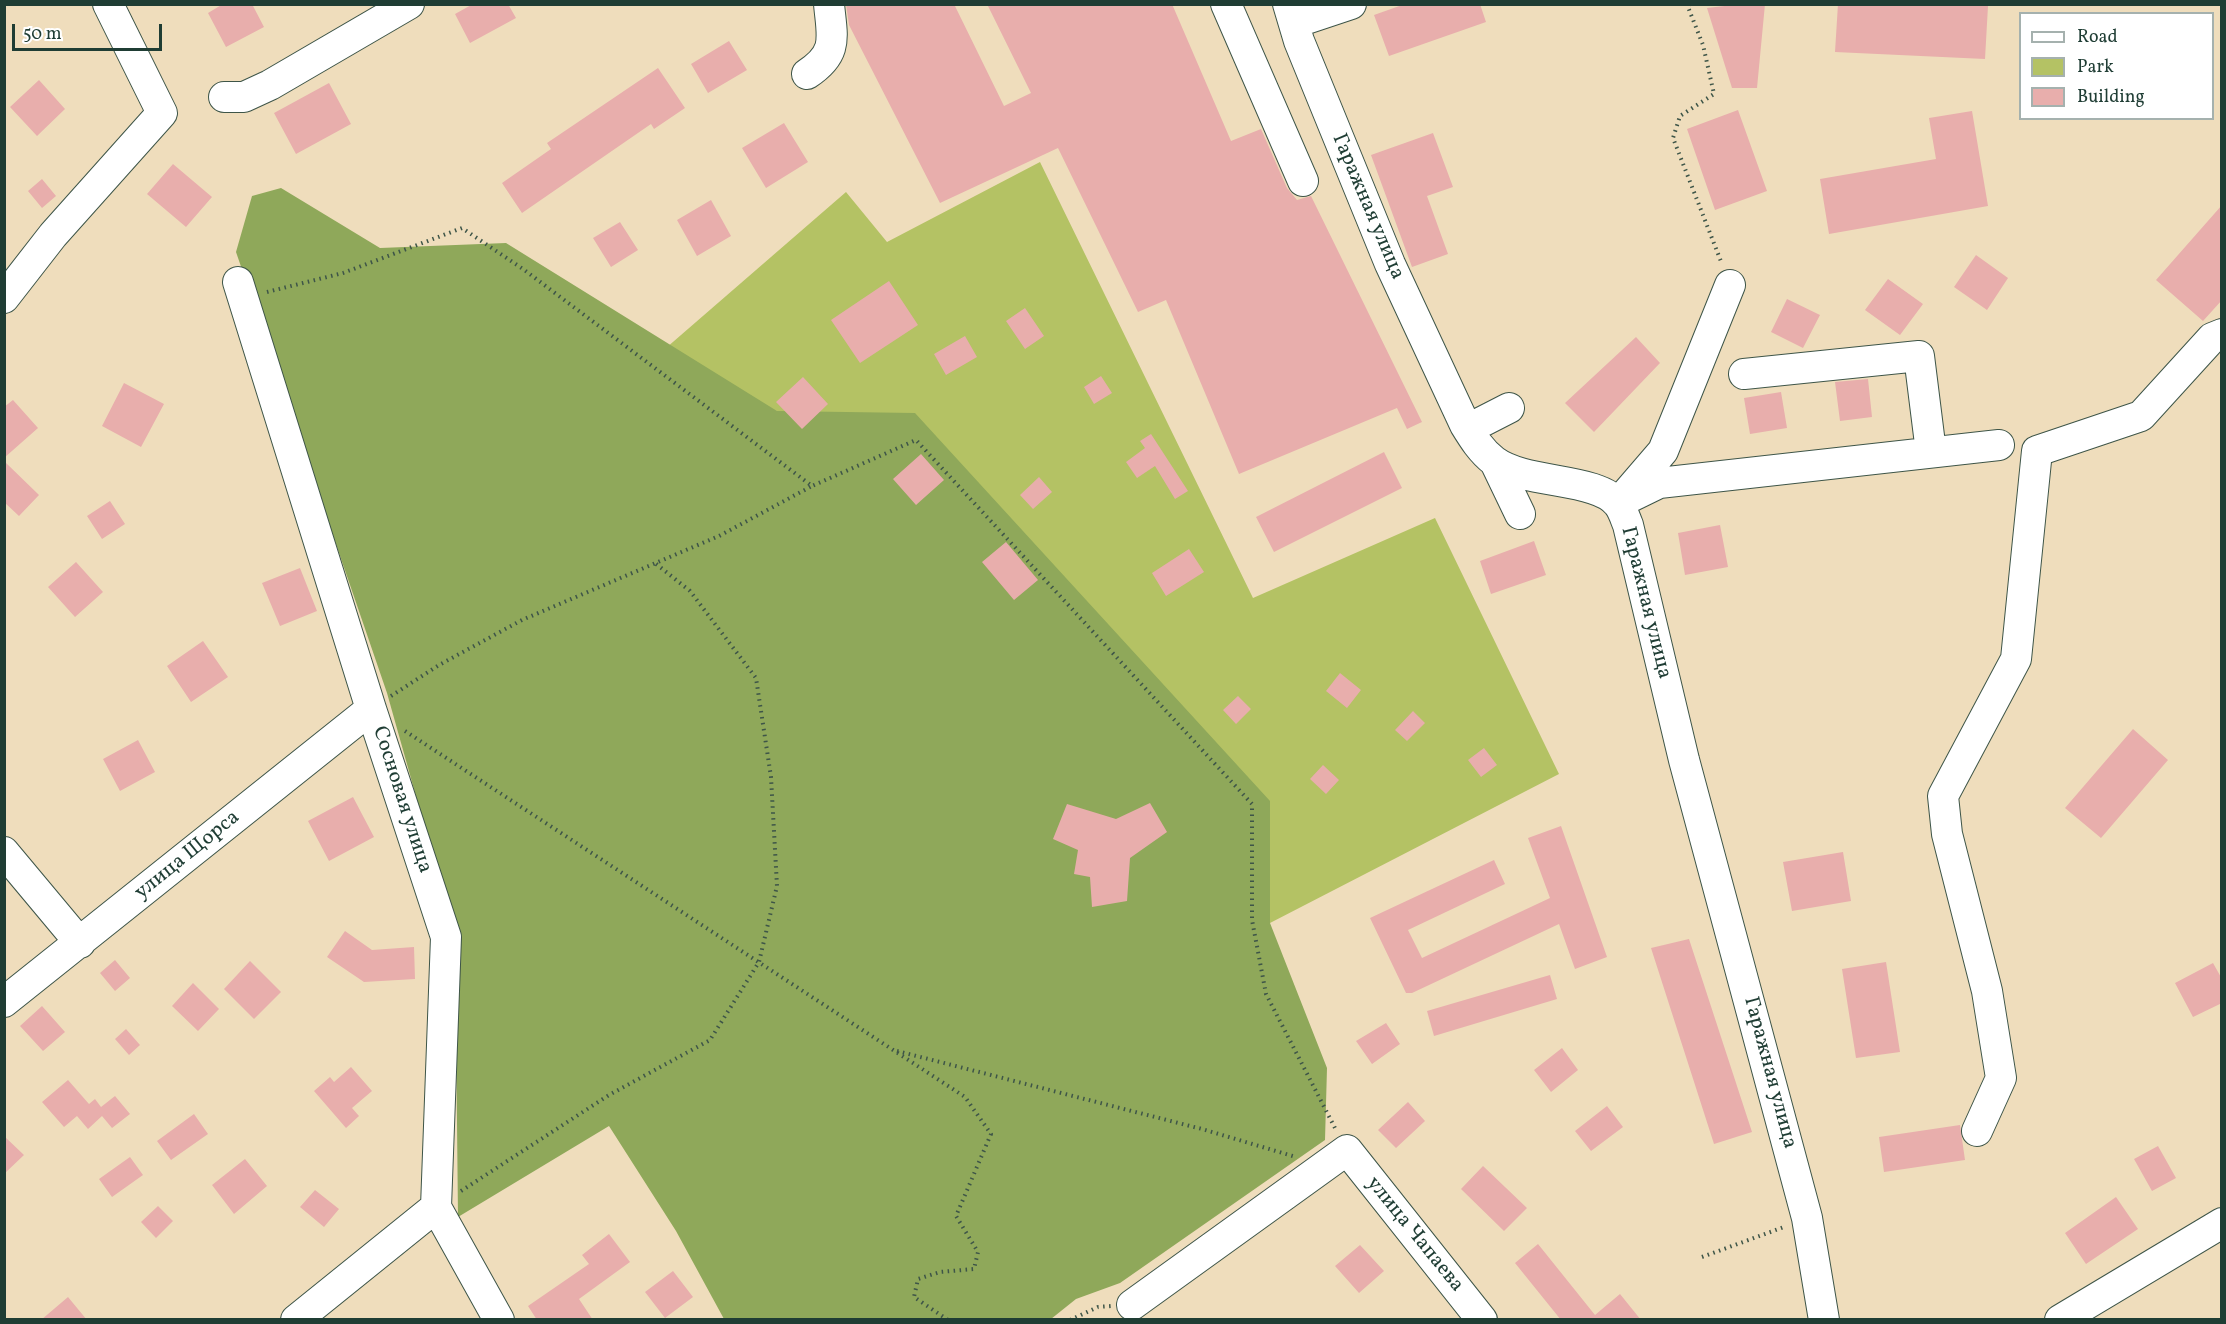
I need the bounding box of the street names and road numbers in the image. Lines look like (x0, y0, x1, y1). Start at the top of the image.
street label: Гаражная улица (1325, 130, 1409, 284)
street label: Гаражная улица (1614, 524, 1676, 682)
street label: Сосновая улица (365, 723, 437, 877)
street label: улица Щорса (130, 806, 246, 906)
street label: Гаражная улица (1737, 994, 1801, 1152)
street label: улица Чапаева (1360, 1172, 1468, 1298)

